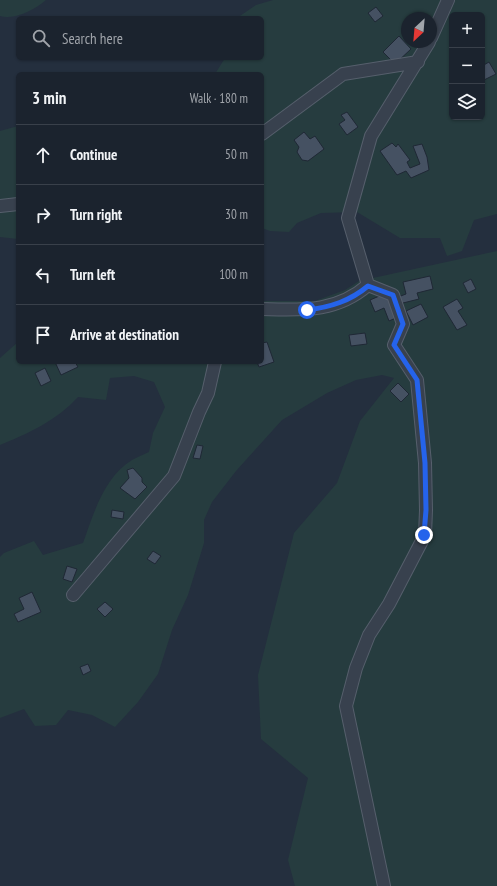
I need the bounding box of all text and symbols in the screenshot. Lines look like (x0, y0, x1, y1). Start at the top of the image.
north arrow (401, 12, 437, 48)
map controls (449, 12, 485, 120)
button: + (449, 12, 485, 48)
search box (16, 16, 264, 60)
icon: search (30, 27, 52, 49)
text: Search here (62, 29, 123, 48)
button: − (449, 48, 485, 84)
button: layers (449, 84, 485, 120)
text: 3 min (32, 87, 66, 109)
text: Walk · 180 m (190, 90, 248, 107)
icon: ahead (32, 144, 54, 166)
text: Continue (70, 145, 117, 164)
text: 50 m (225, 146, 248, 163)
icon: right (32, 204, 54, 226)
text: Turn right (70, 205, 122, 224)
text: 30 m (225, 206, 248, 223)
icon: left (32, 264, 54, 286)
text: Turn left (70, 265, 115, 284)
text: 100 m (219, 266, 248, 283)
route start (298, 301, 316, 319)
icon: arrive (32, 324, 54, 346)
text: Arrive at destination (70, 325, 179, 344)
route end (415, 526, 433, 544)

